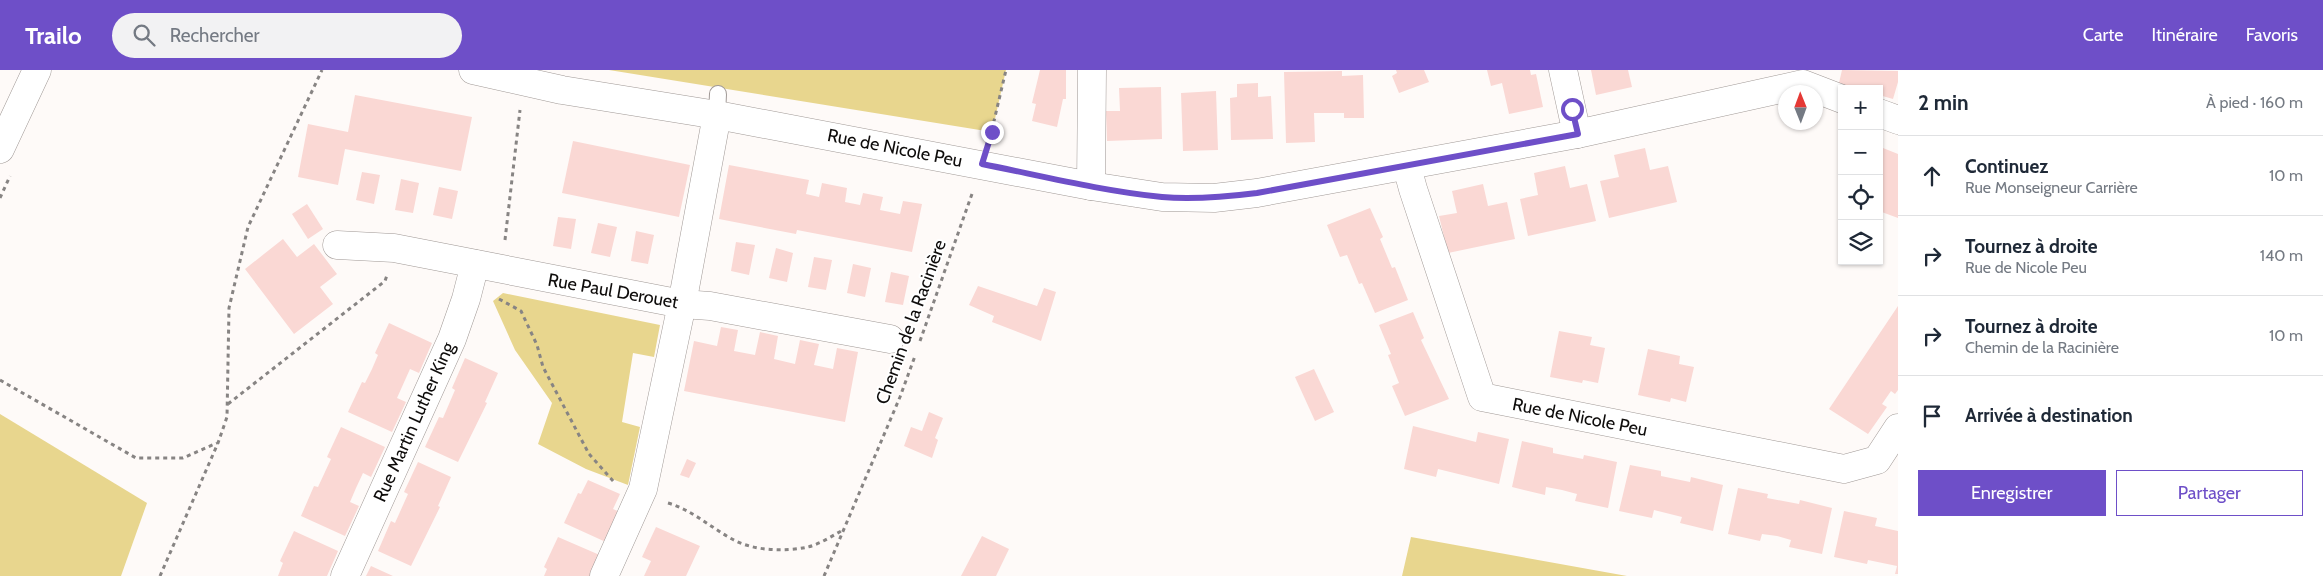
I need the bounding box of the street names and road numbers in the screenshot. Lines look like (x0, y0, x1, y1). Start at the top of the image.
street label: Rue de Nicole Peu (826, 124, 964, 172)
street label: Chemin de la Racinière (871, 237, 951, 407)
street label: Rue Paul Derouet (546, 269, 680, 313)
street label: Rue Martin Luther King (369, 338, 460, 505)
street label: Rue de Nicole Peu (1511, 393, 1649, 441)

